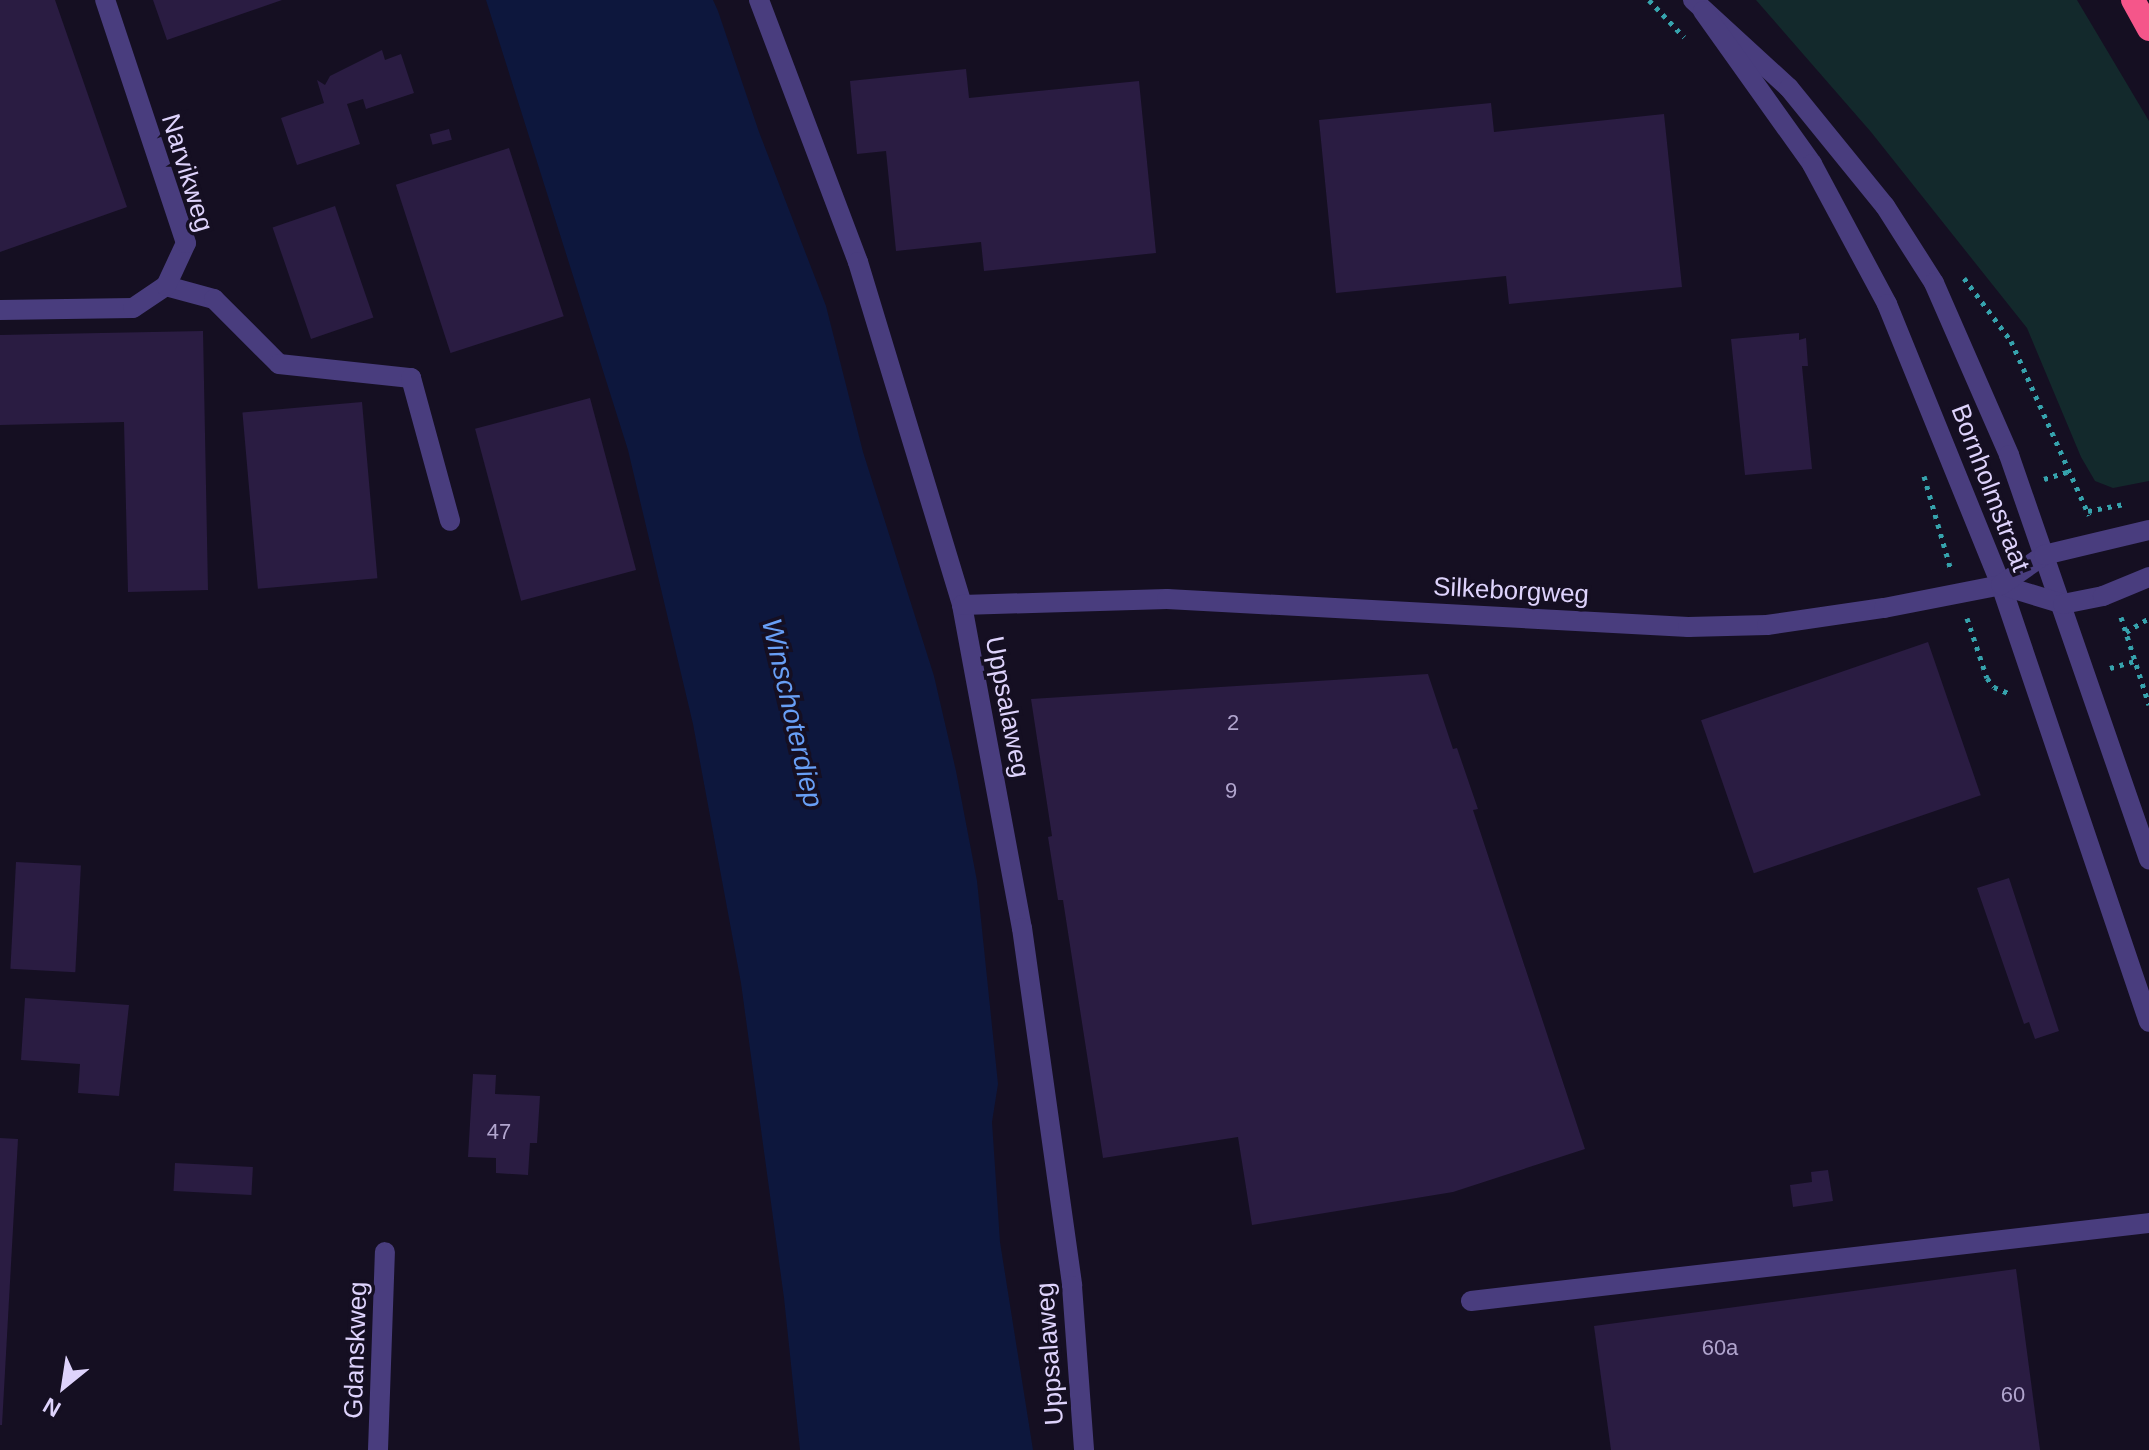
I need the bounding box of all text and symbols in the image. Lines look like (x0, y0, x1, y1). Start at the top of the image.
street label: Narvikweg (154, 110, 220, 236)
street label: Bornholmstraat (1944, 400, 2036, 576)
street label: Silkeborgweg (1432, 571, 1590, 611)
water label: Winschoterdiep (754, 615, 830, 811)
street label: Uppsalaweg (978, 634, 1036, 780)
house number: 2 (1227, 710, 1239, 736)
house number: 9 (1225, 778, 1237, 804)
house number: 47 (487, 1119, 511, 1145)
street label: Gdanskweg (338, 1281, 374, 1419)
street label: Uppsalaweg (1029, 1282, 1071, 1426)
house number: 60a (1702, 1335, 1738, 1361)
north arrow (24, 1346, 104, 1426)
house number: 60 (2001, 1382, 2025, 1408)
text: N (39, 1392, 65, 1422)

